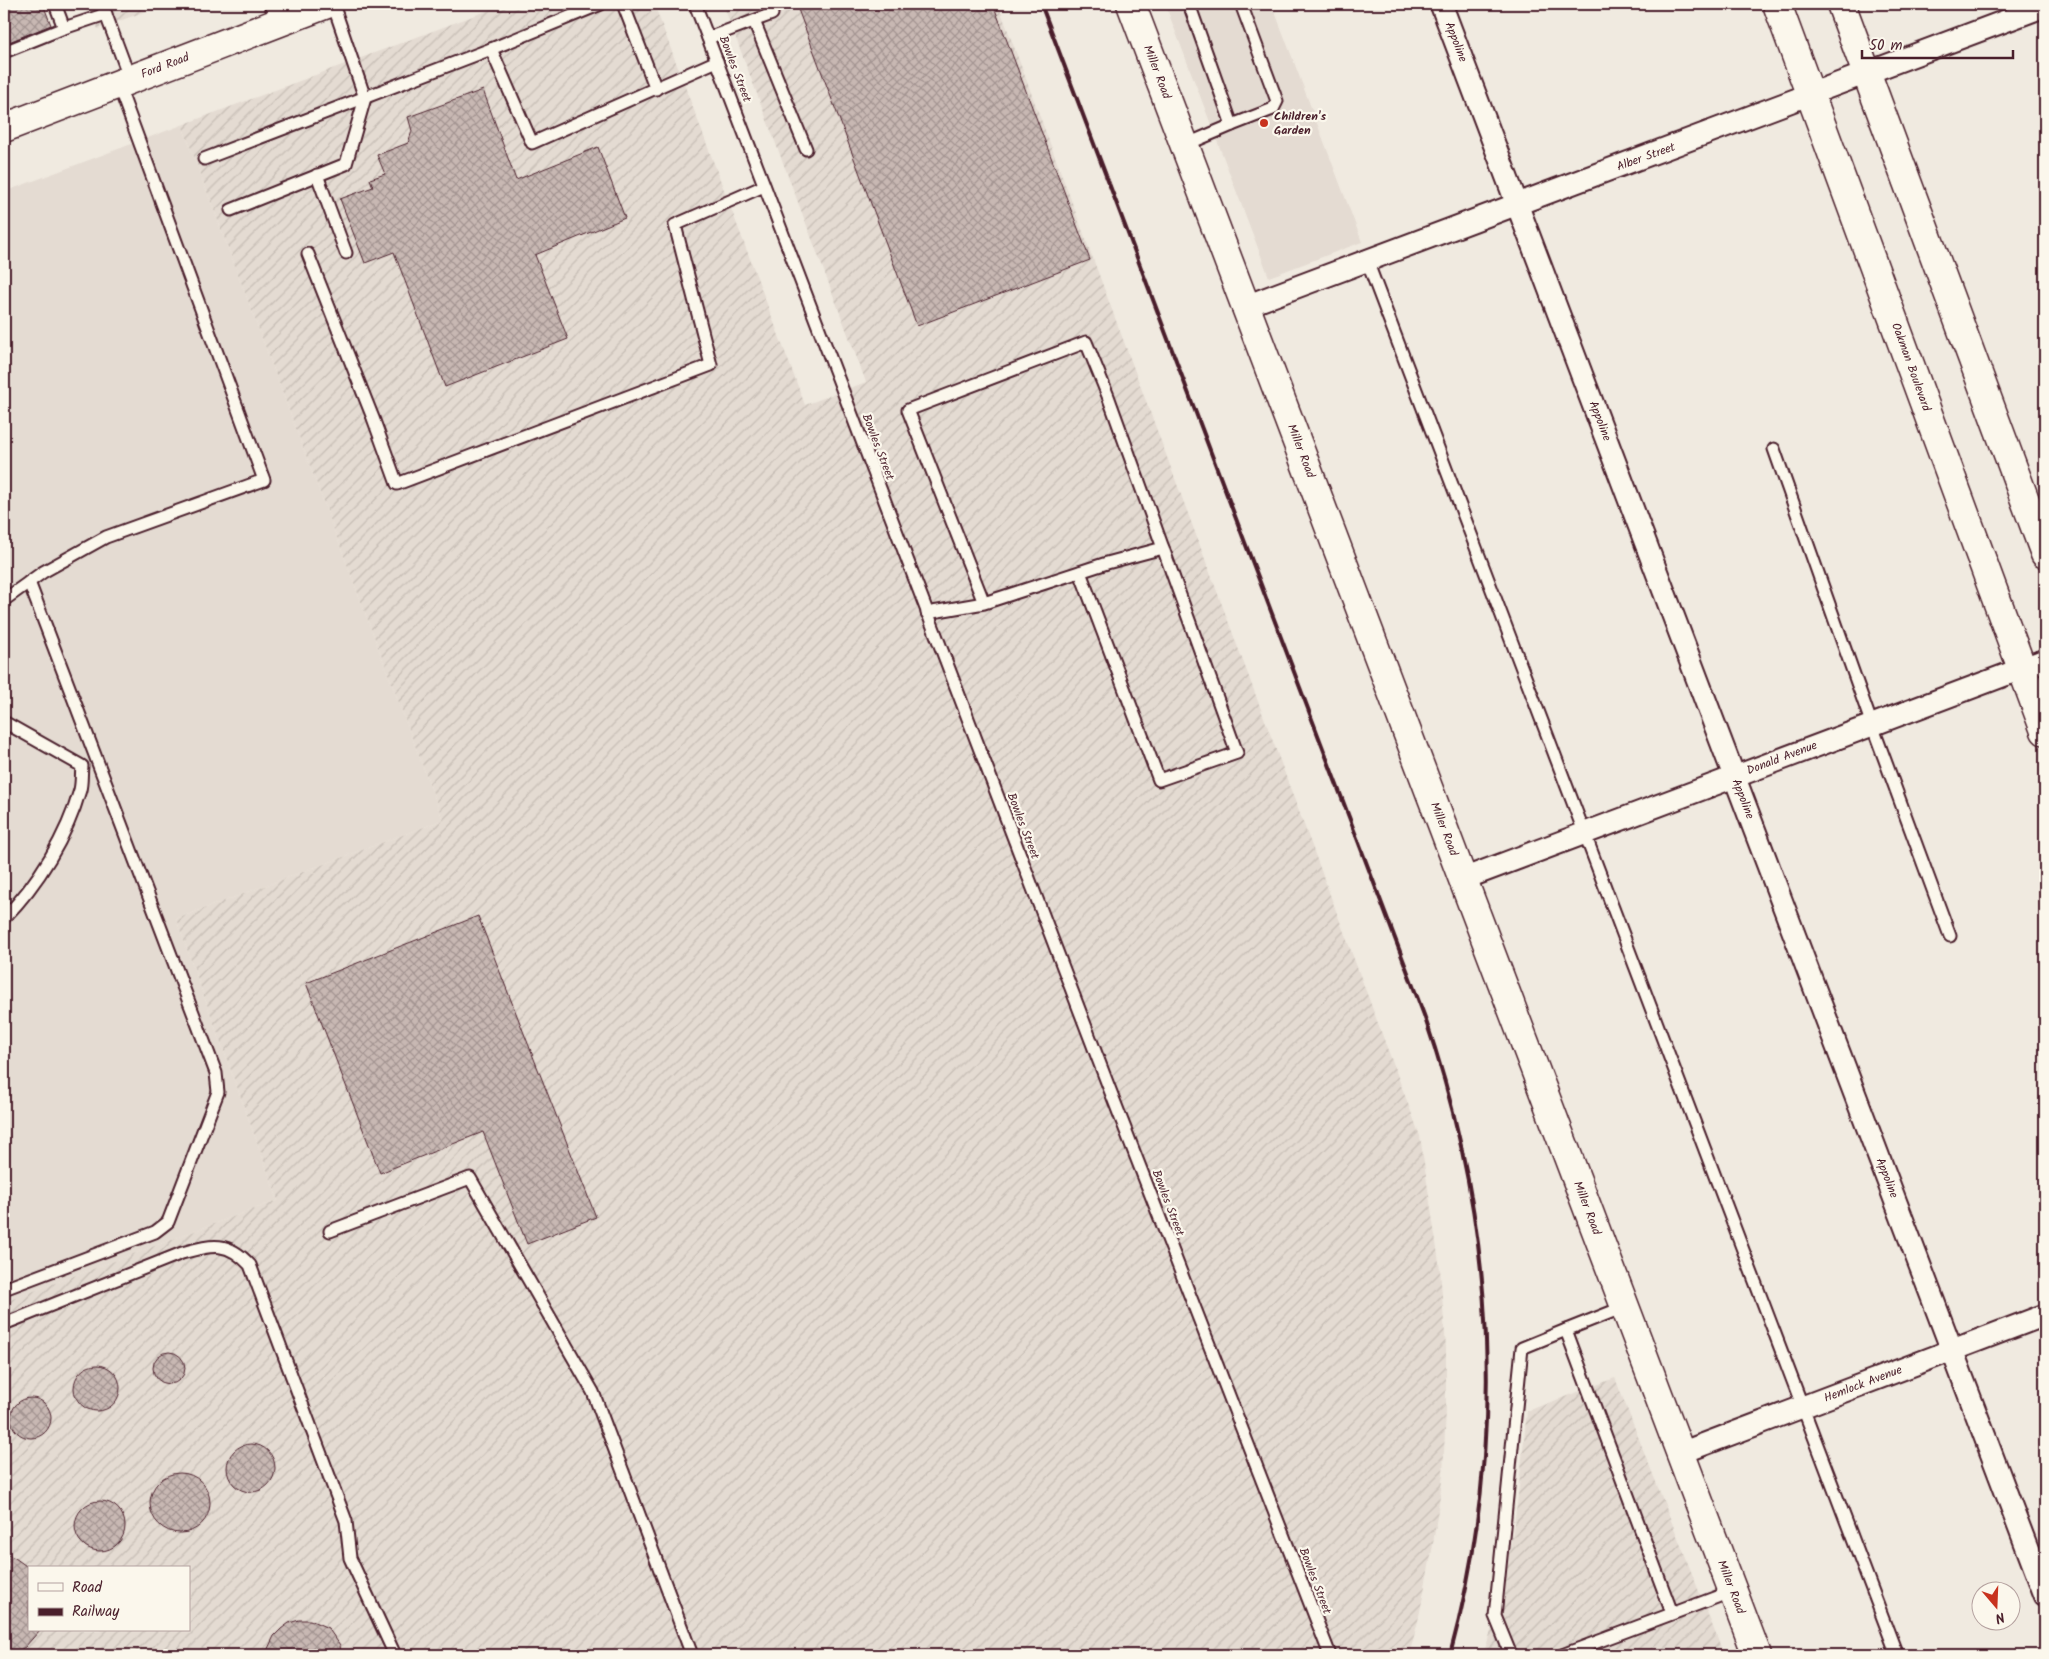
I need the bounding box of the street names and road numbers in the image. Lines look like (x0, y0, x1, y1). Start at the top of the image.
street label: Appoline (1440, 19, 1473, 65)
street label: Bowles Street (714, 33, 757, 105)
street label: Miller Road (1138, 42, 1176, 103)
street label: Ford Road (138, 48, 193, 84)
street label: Alber Street (1614, 137, 1678, 176)
street label: Oakman Boulevard (1886, 320, 1936, 415)
street label: Appoline (1584, 398, 1617, 444)
street label: Bowles Street (857, 411, 900, 483)
street label: Miller Road (1282, 421, 1320, 482)
street label: Donald Avenue (1744, 736, 1821, 780)
street label: Appoline (1727, 776, 1760, 822)
street label: Bowles Street (1002, 790, 1045, 862)
street label: Miller Road (1425, 799, 1463, 860)
street label: Appoline (1871, 1155, 1904, 1201)
street label: Bowles Street (1147, 1167, 1190, 1239)
street label: Miller Road (1568, 1178, 1606, 1239)
street label: Hemlock Avenue (1821, 1360, 1905, 1408)
street label: Bowles Street (1294, 1545, 1337, 1617)
street label: Miller Road (1712, 1557, 1750, 1618)

